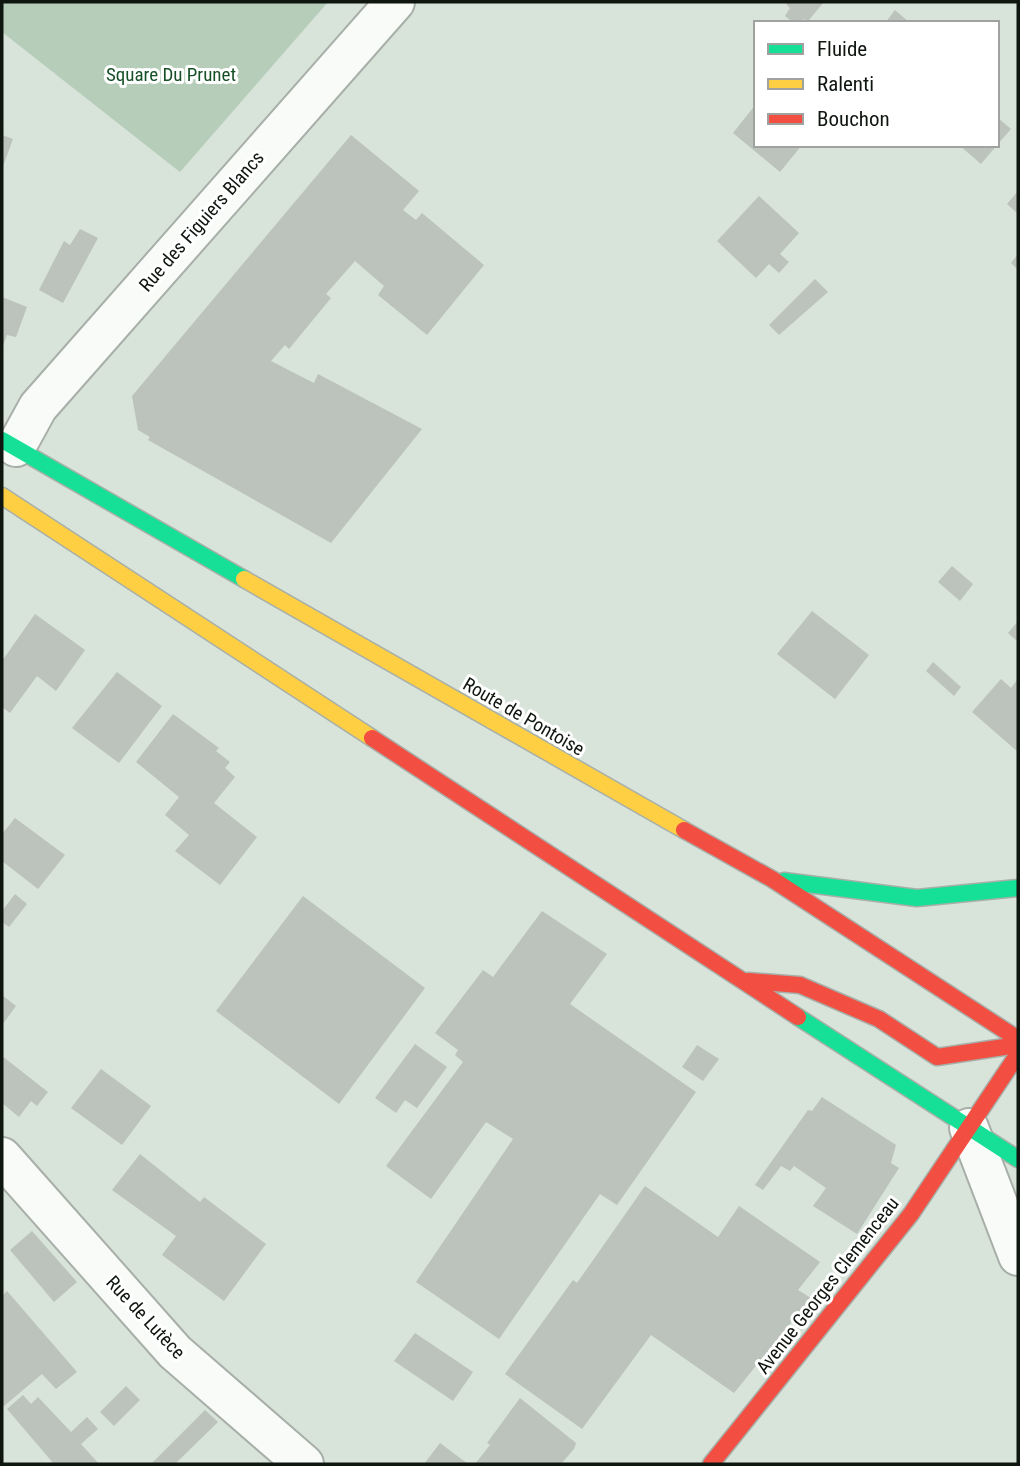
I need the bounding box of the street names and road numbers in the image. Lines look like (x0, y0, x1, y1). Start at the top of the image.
street label: Rue des Figuiers Blancs (134, 146, 269, 296)
street label: Route de Pontoise (459, 672, 589, 761)
street label: Avenue Georges Clemenceau (751, 1192, 904, 1378)
street label: Rue de Lutèce (101, 1271, 190, 1364)

